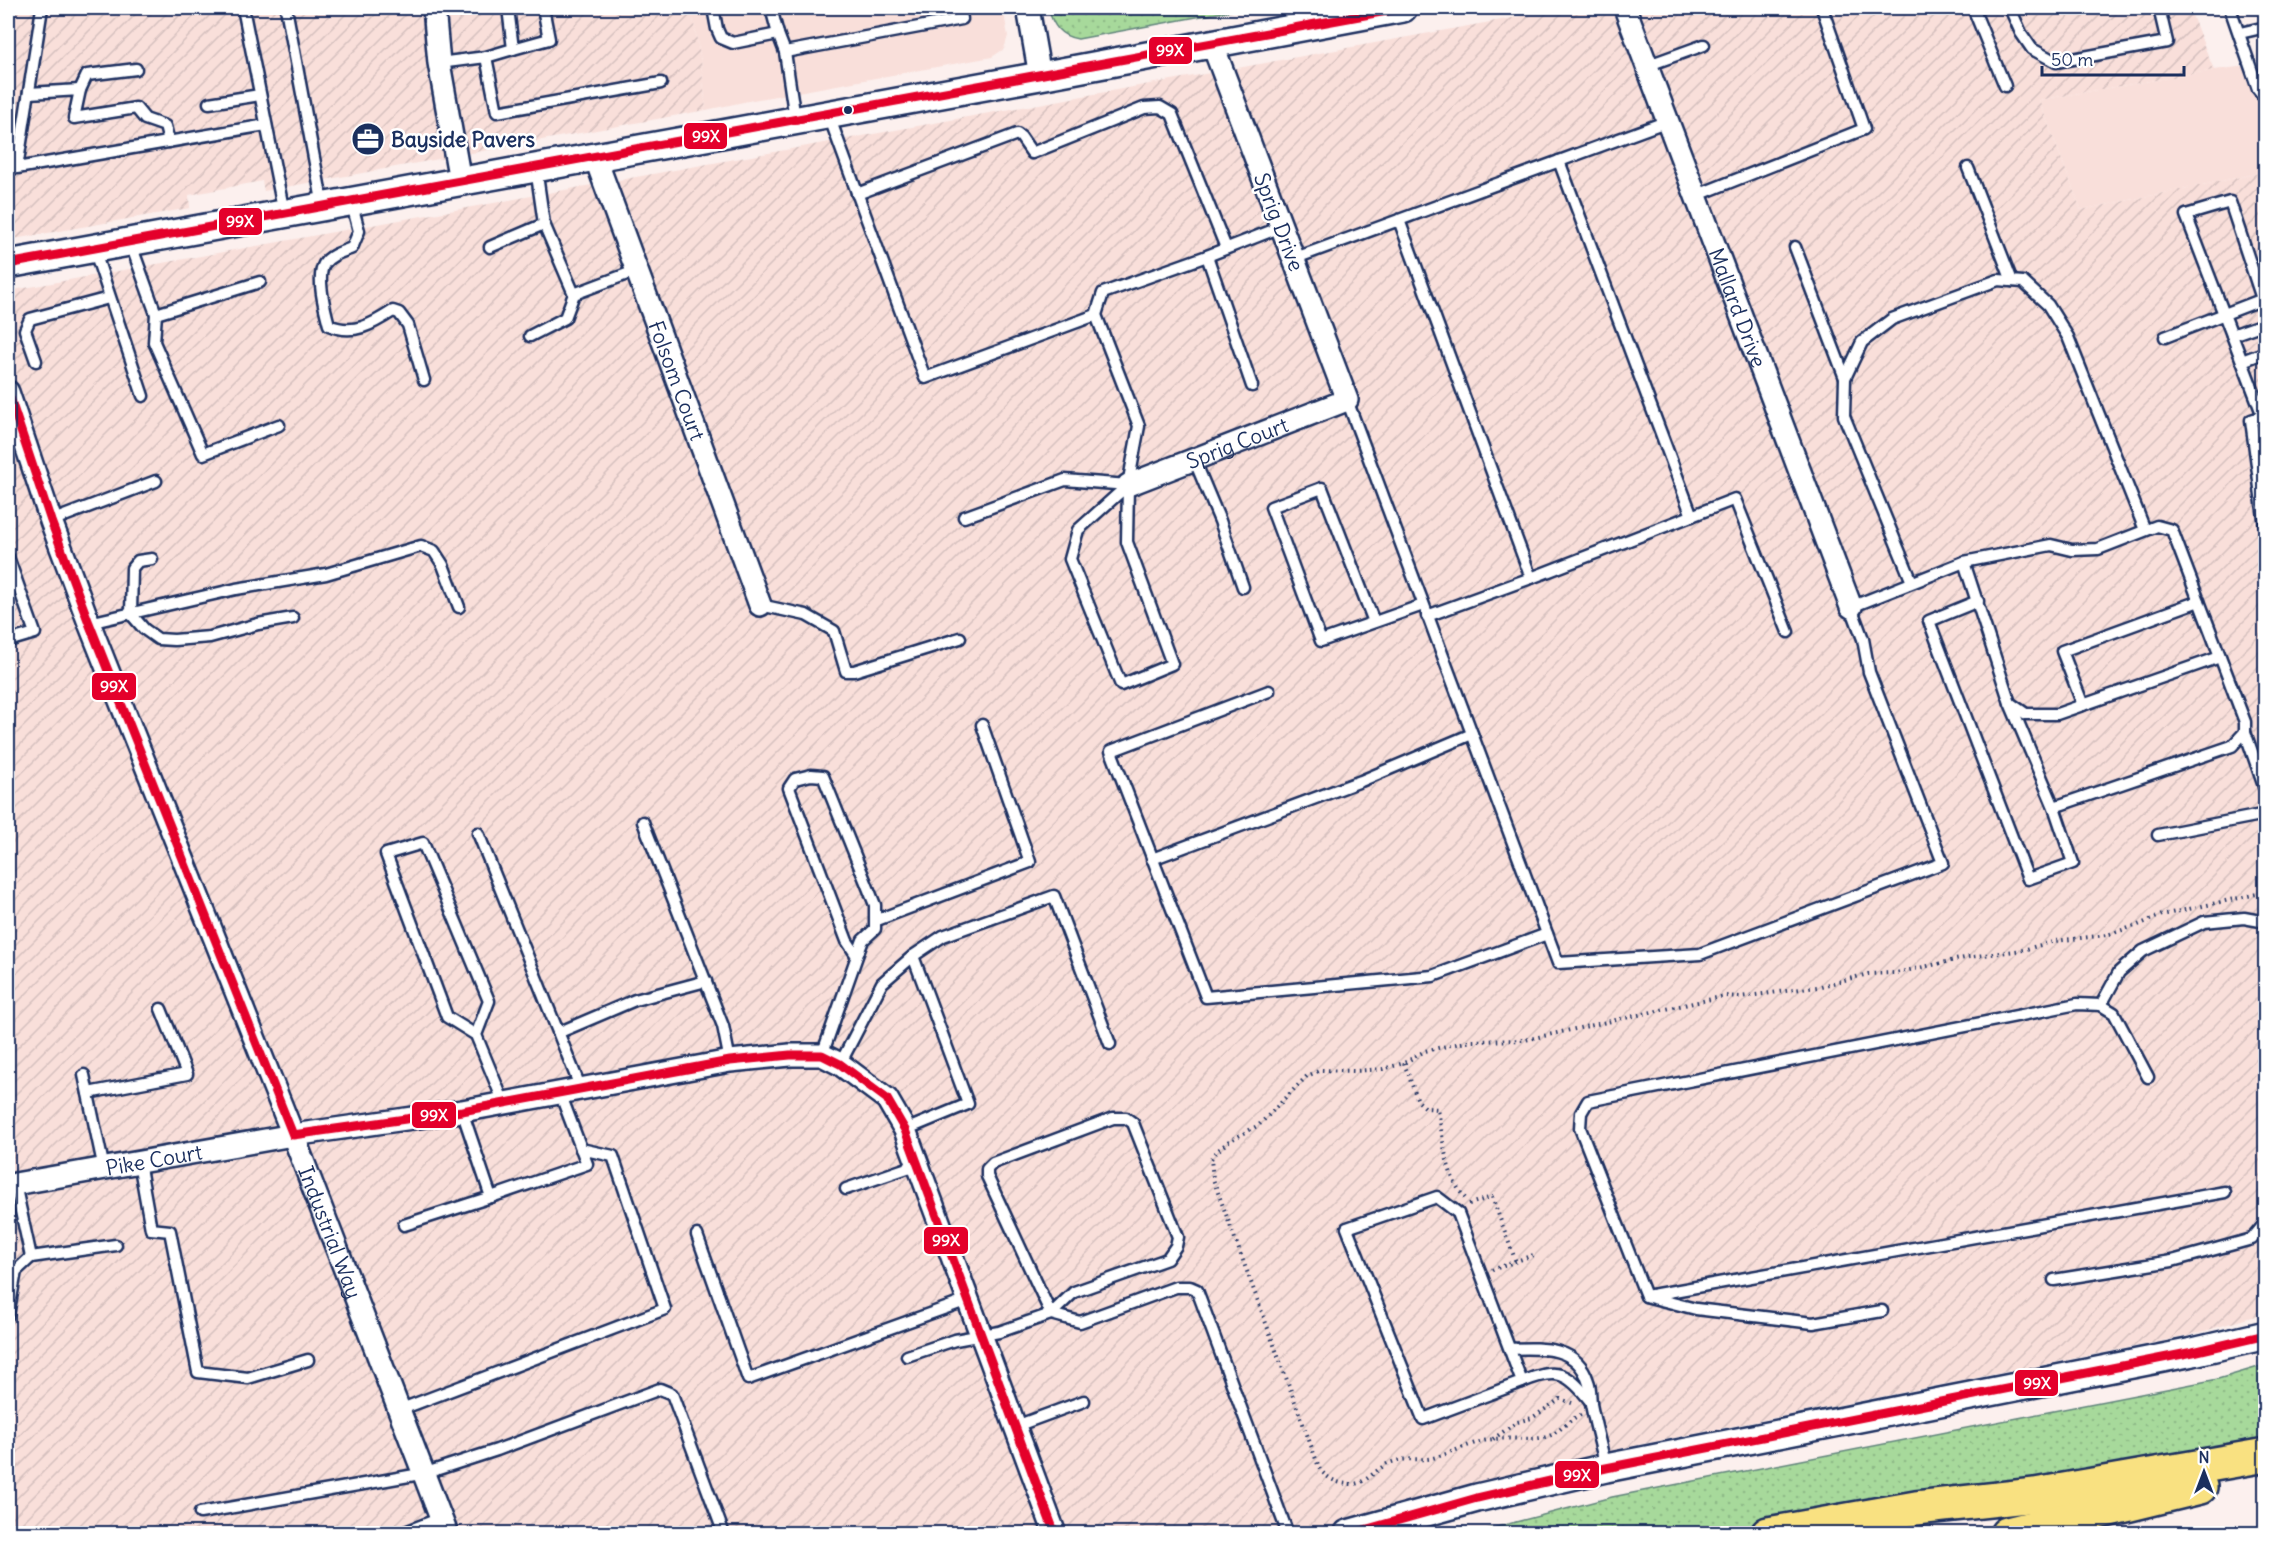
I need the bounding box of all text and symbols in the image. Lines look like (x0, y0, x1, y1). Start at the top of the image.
line badge: 99X (1148, 36, 1193, 65)
scale bar (2042, 39, 2184, 77)
text: 99X (1156, 40, 1185, 60)
text: 50 m (2051, 48, 2093, 71)
unlabelled marker (842, 104, 854, 116)
office icon: Bayside Pavers (350, 121, 386, 157)
line badge: 99X (683, 122, 728, 150)
place label: Bayside Pavers (391, 126, 536, 153)
text: 99X (692, 126, 721, 146)
street label: Sprig Drive (1248, 169, 1310, 275)
line badge: 99X (218, 207, 263, 236)
text: 99X (226, 211, 255, 231)
street label: Mallard Drive (1703, 244, 1773, 371)
street label: Folsom Court (643, 317, 712, 444)
street label: Sprig Court (1182, 411, 1292, 475)
line badge: 99X (91, 672, 137, 701)
text: 99X (100, 676, 129, 696)
line badge: 99X (411, 1101, 457, 1129)
text: 99X (420, 1105, 449, 1125)
street label: Pike Court (103, 1138, 204, 1181)
street label: Industrial Way (293, 1162, 368, 1302)
line badge: 99X (923, 1226, 969, 1255)
text: 99X (932, 1230, 961, 1250)
line badge: 99X (2014, 1369, 2059, 1397)
text: 99X (2023, 1373, 2052, 1393)
north arrow (2174, 1442, 2234, 1502)
text: N (2198, 1447, 2210, 1467)
line badge: 99X (1554, 1460, 1600, 1489)
text: 99X (1563, 1465, 1592, 1485)

